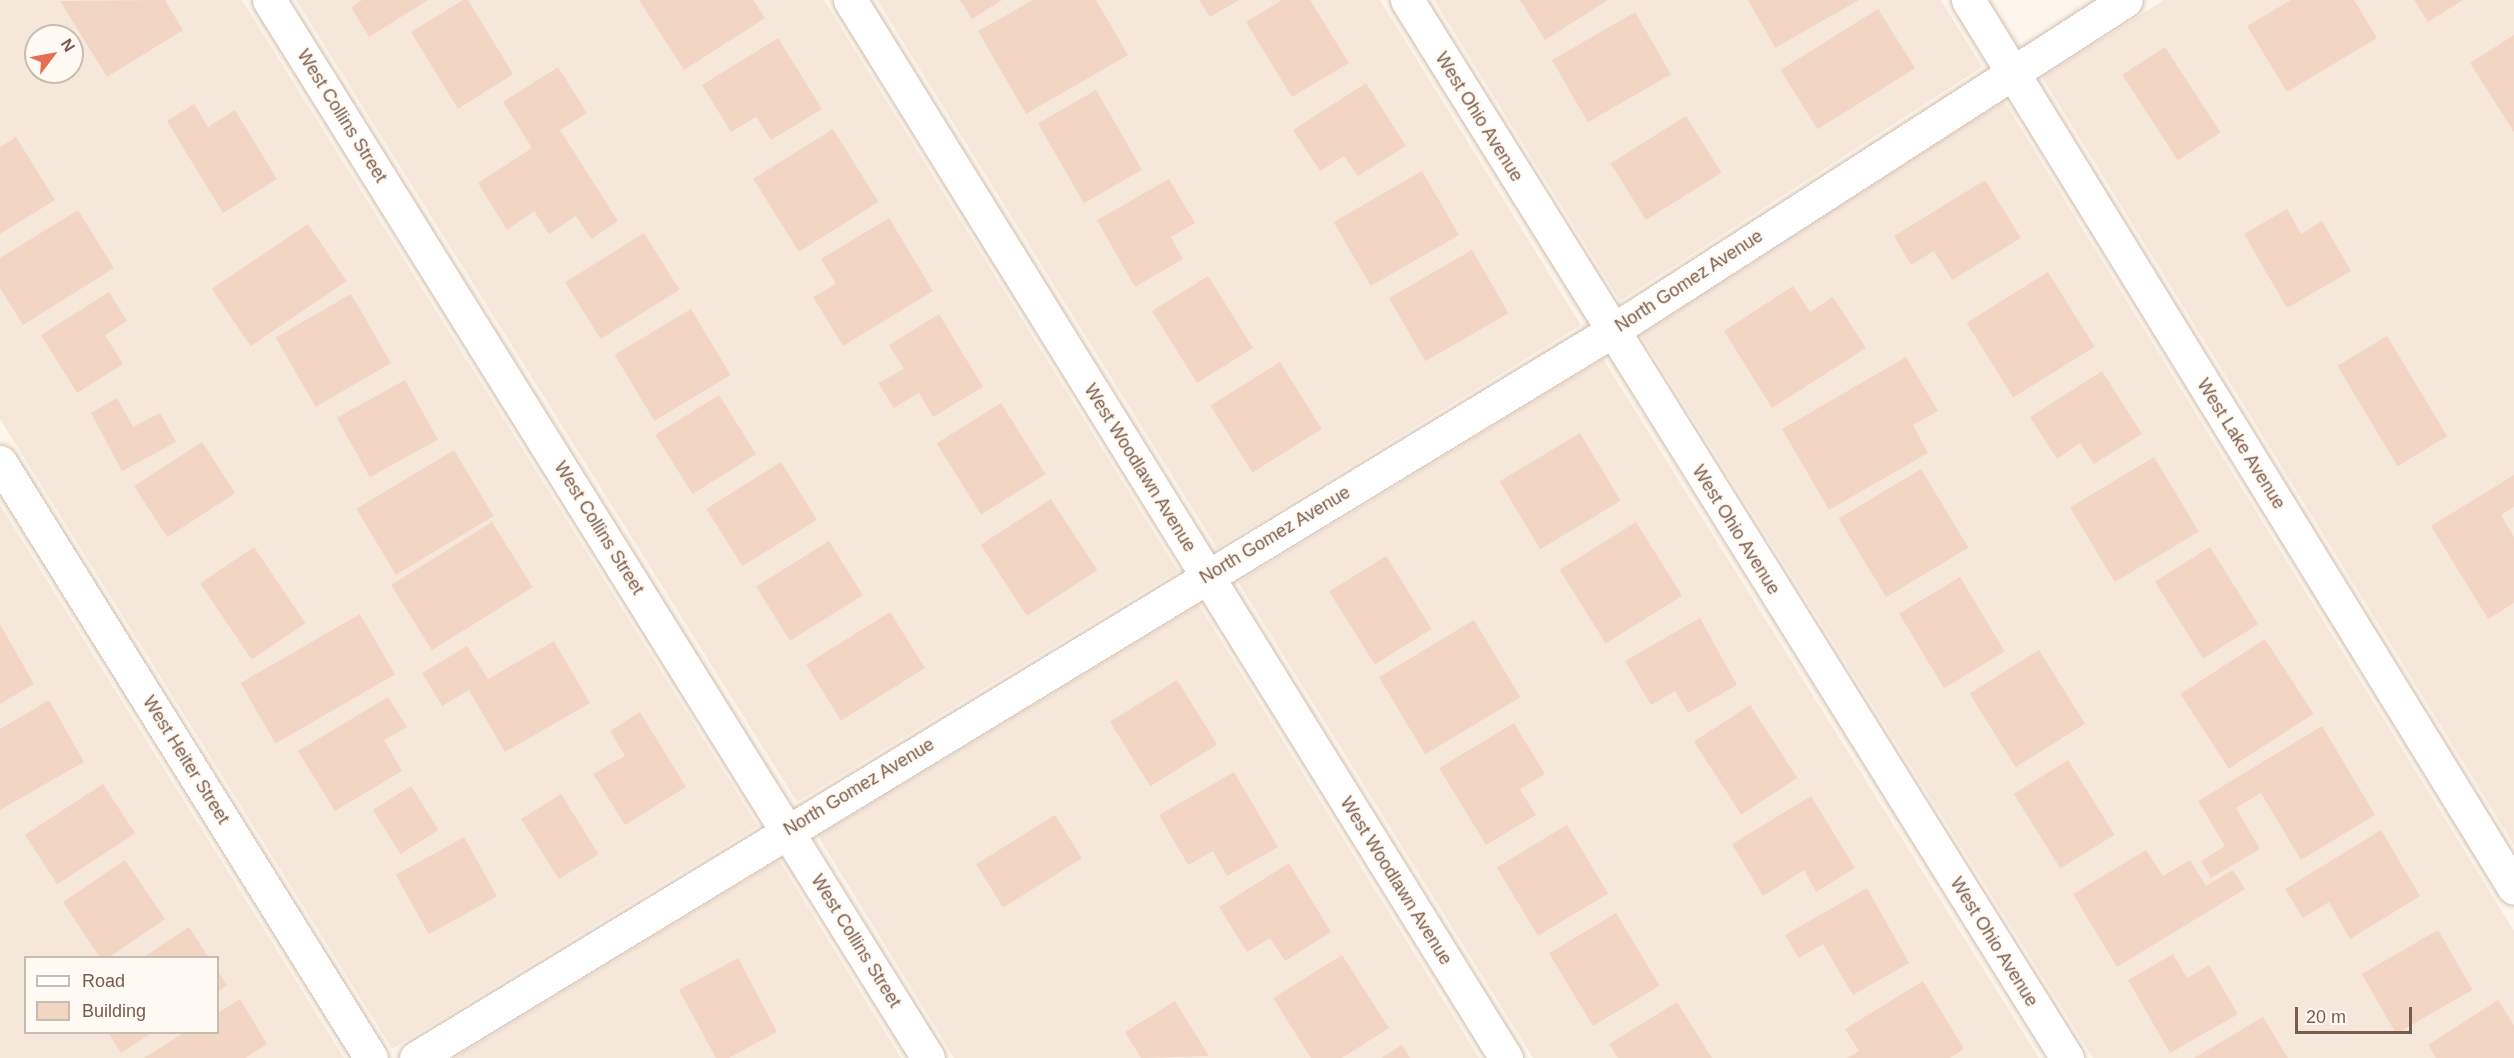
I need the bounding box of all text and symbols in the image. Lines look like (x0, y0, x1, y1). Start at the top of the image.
north arrow (24, 24, 84, 84)
text: N (58, 36, 78, 55)
street label: West Collins Street (292, 46, 392, 186)
street label: West Ohio Avenue (1430, 48, 1528, 186)
street label: North Gomez Avenue (1611, 225, 1767, 337)
street label: West Lake Avenue (2192, 374, 2290, 514)
street label: West Woodlawn Avenue (1079, 380, 1201, 556)
street label: West Collins Street (549, 458, 649, 598)
street label: West Ohio Avenue (1687, 461, 1785, 599)
street label: North Gomez Avenue (1195, 481, 1355, 589)
street label: West Heiter Street (138, 692, 234, 828)
street label: North Gomez Avenue (779, 733, 939, 841)
street label: West Woodlawn Avenue (1335, 793, 1457, 969)
street label: West Collins Street (806, 871, 906, 1011)
street label: West Ohio Avenue (1945, 873, 2043, 1011)
legend (24, 956, 219, 1034)
text: Road (82, 971, 125, 991)
scale bar (2298, 995, 2415, 1033)
text: Building (82, 1001, 146, 1021)
text: 20 m (2306, 1007, 2346, 1027)

